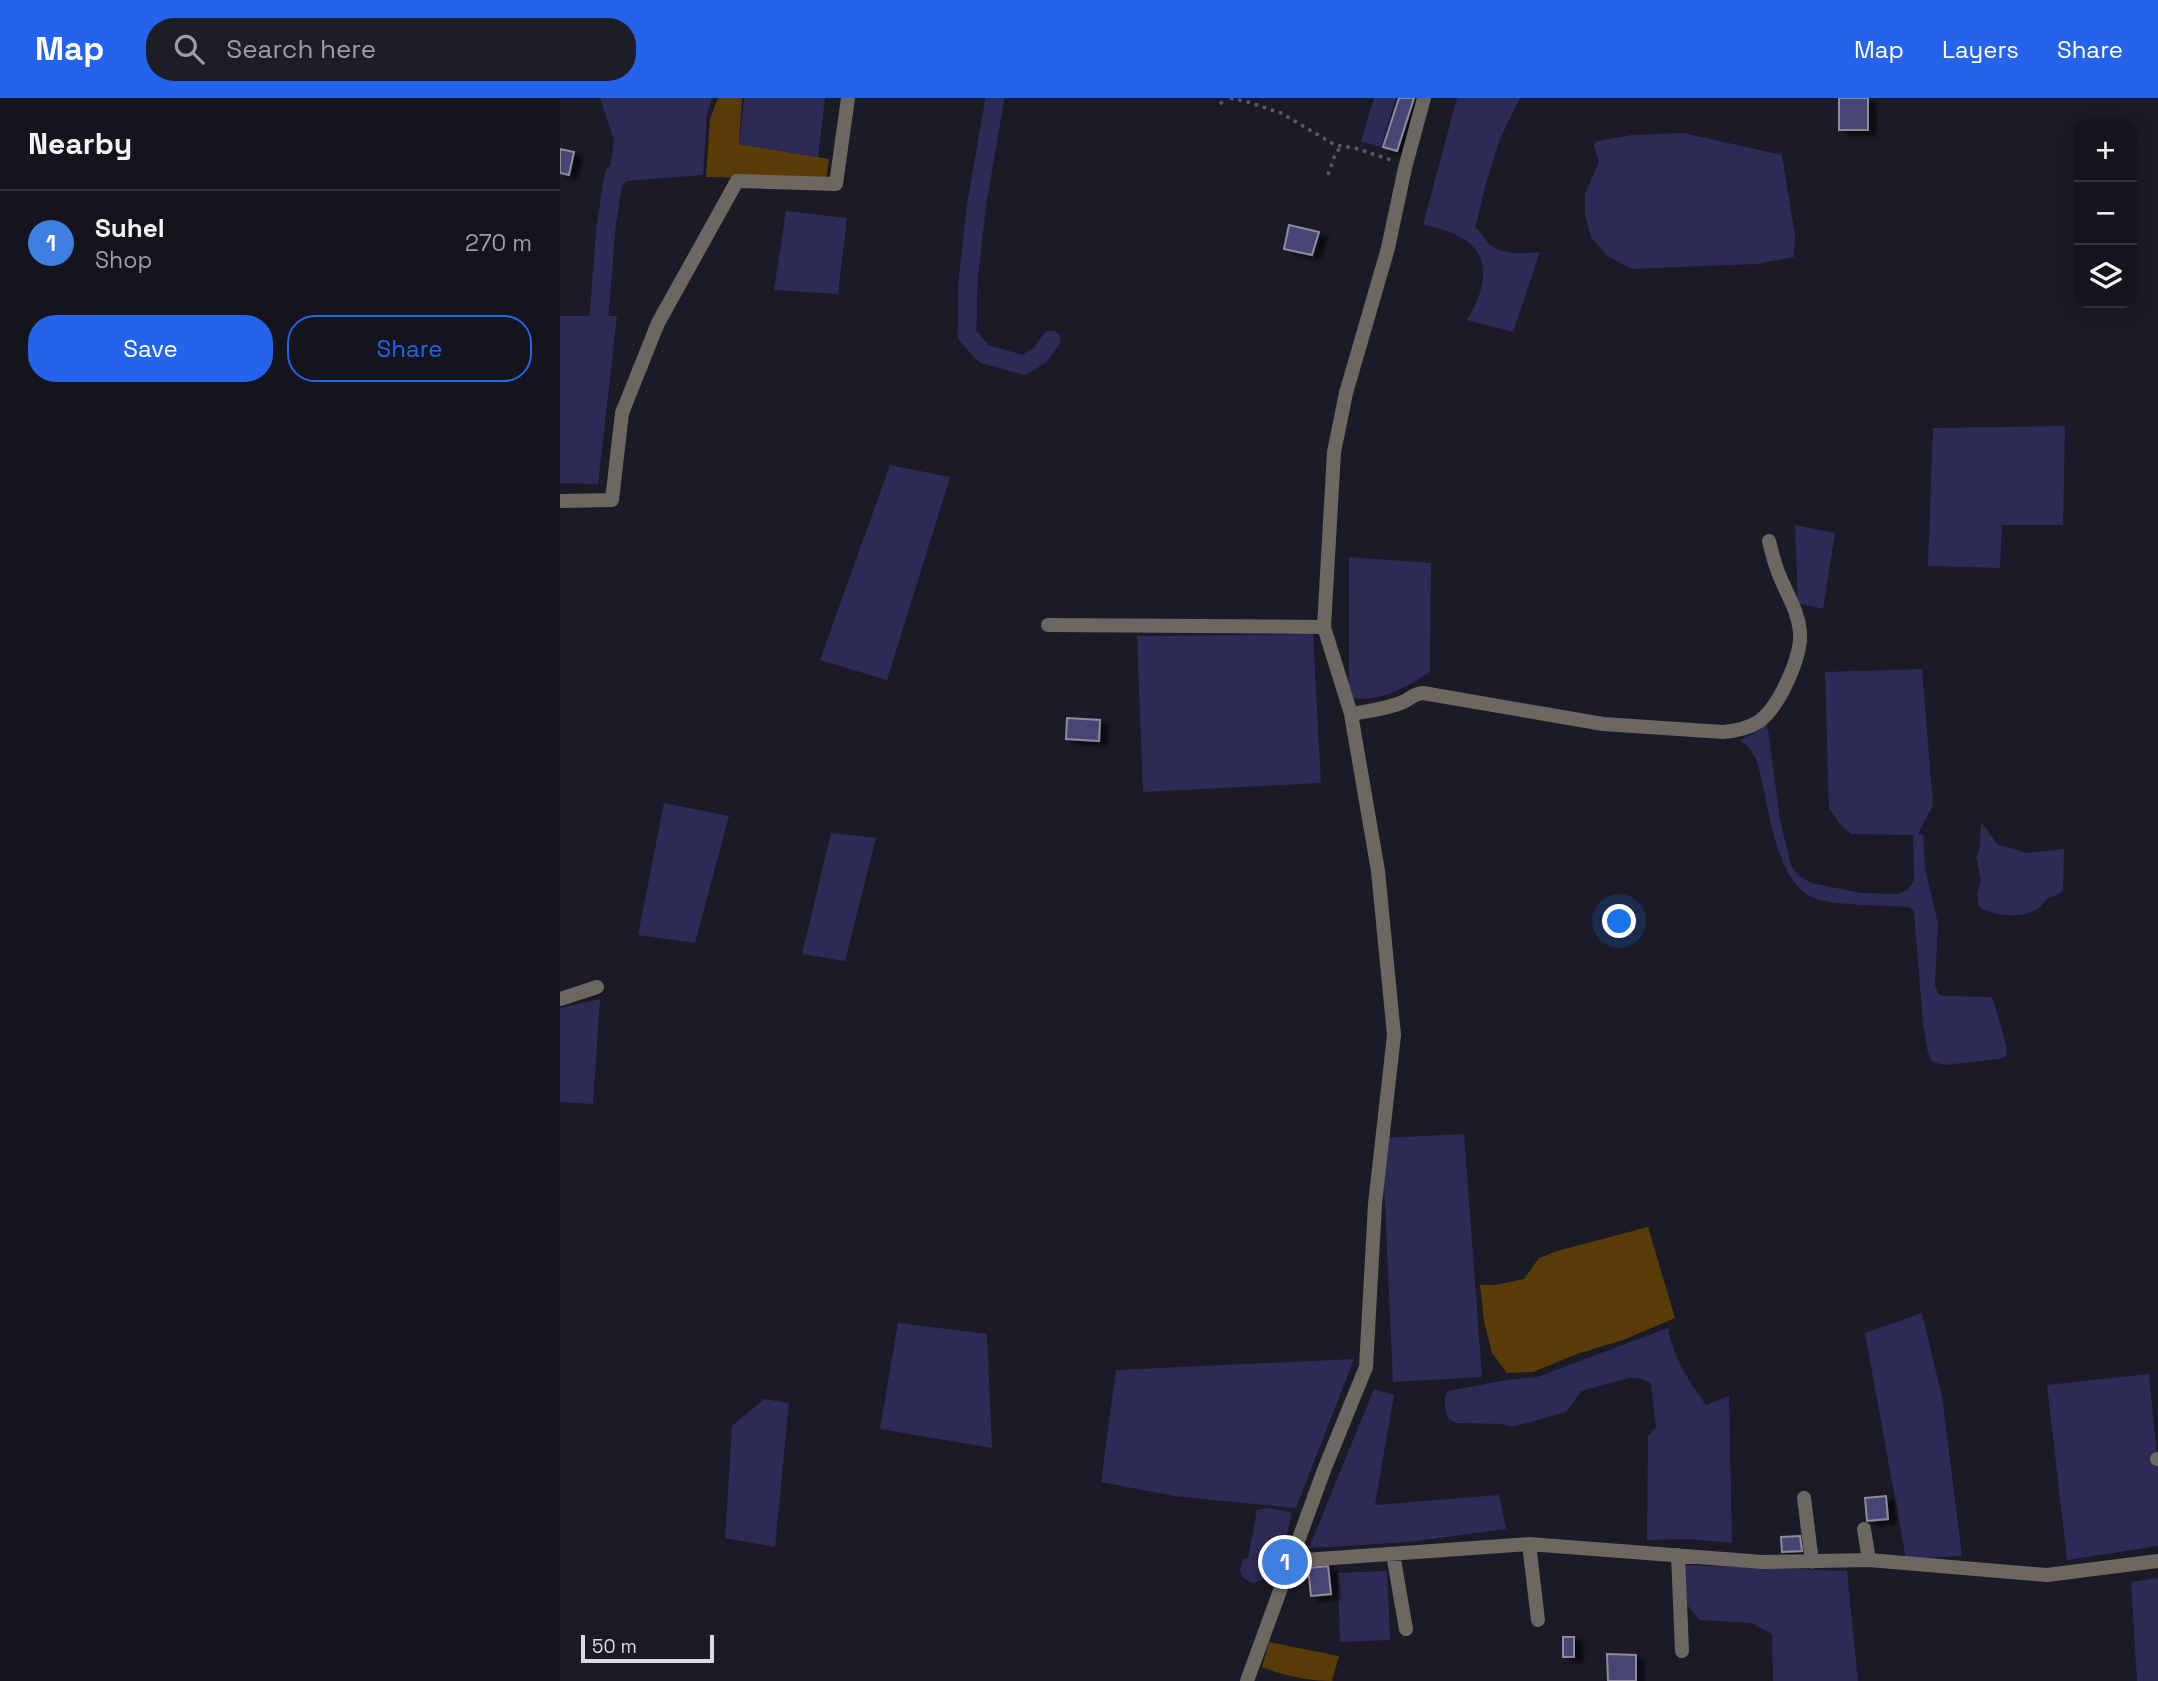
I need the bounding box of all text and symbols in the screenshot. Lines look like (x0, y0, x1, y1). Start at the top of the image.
search box (146, 18, 636, 81)
text: Map (35, 28, 104, 70)
icon: search (170, 30, 208, 68)
text: Search here (226, 32, 376, 66)
text: Map (1854, 34, 1904, 65)
text: Layers (1942, 34, 2019, 65)
text: Share (2057, 34, 2123, 65)
map controls (2074, 119, 2137, 308)
button: + (2074, 119, 2137, 182)
text: Nearby (28, 124, 132, 163)
button: − (2074, 182, 2137, 245)
text: Suhel (95, 211, 165, 245)
text: 1 (46, 228, 56, 258)
text: 270 m (465, 228, 532, 258)
text: Shop (95, 245, 152, 275)
button: layers (2074, 245, 2137, 308)
button: Save (28, 315, 273, 382)
button: Share (287, 315, 532, 382)
your location (1602, 904, 1636, 938)
pin: 1 (1262, 1536, 1308, 1588)
scale bar (581, 1632, 714, 1664)
text: 50 m (592, 1634, 637, 1659)

